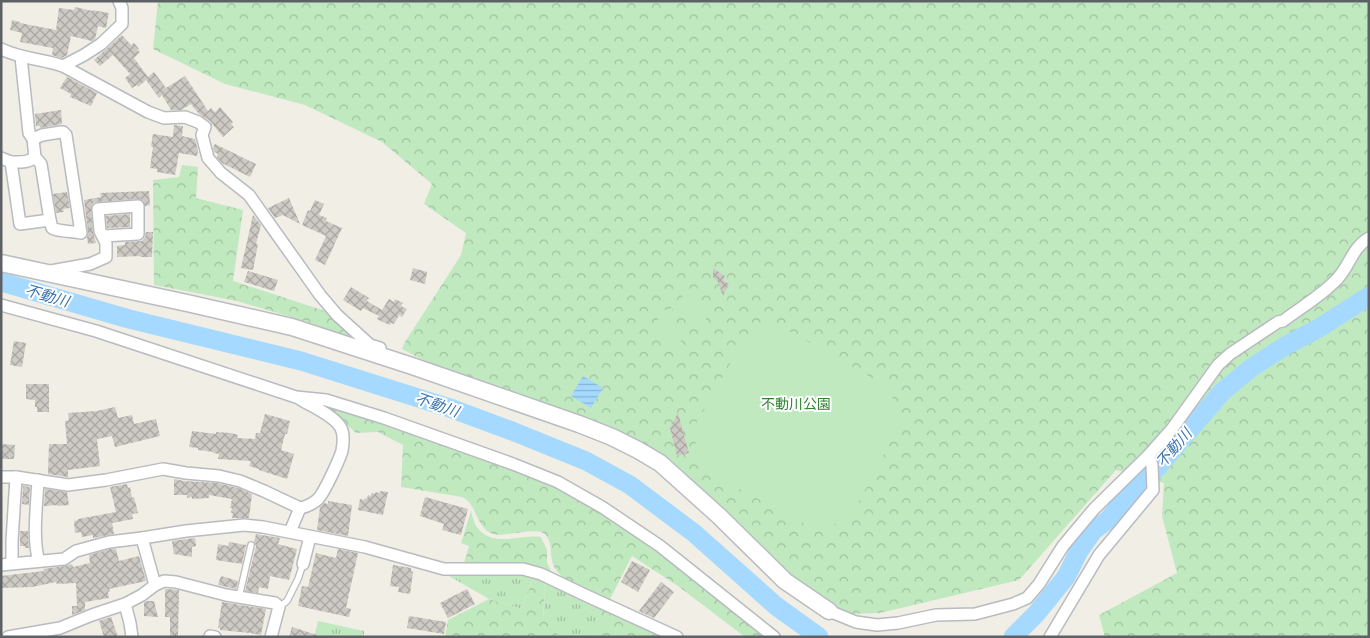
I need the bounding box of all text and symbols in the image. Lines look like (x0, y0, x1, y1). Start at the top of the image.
water label: 不動川 (23, 280, 73, 312)
water label: 不動川 (412, 388, 463, 422)
park label: 不動川公園 (761, 395, 831, 413)
water label: 不動川 (1152, 423, 1198, 472)

